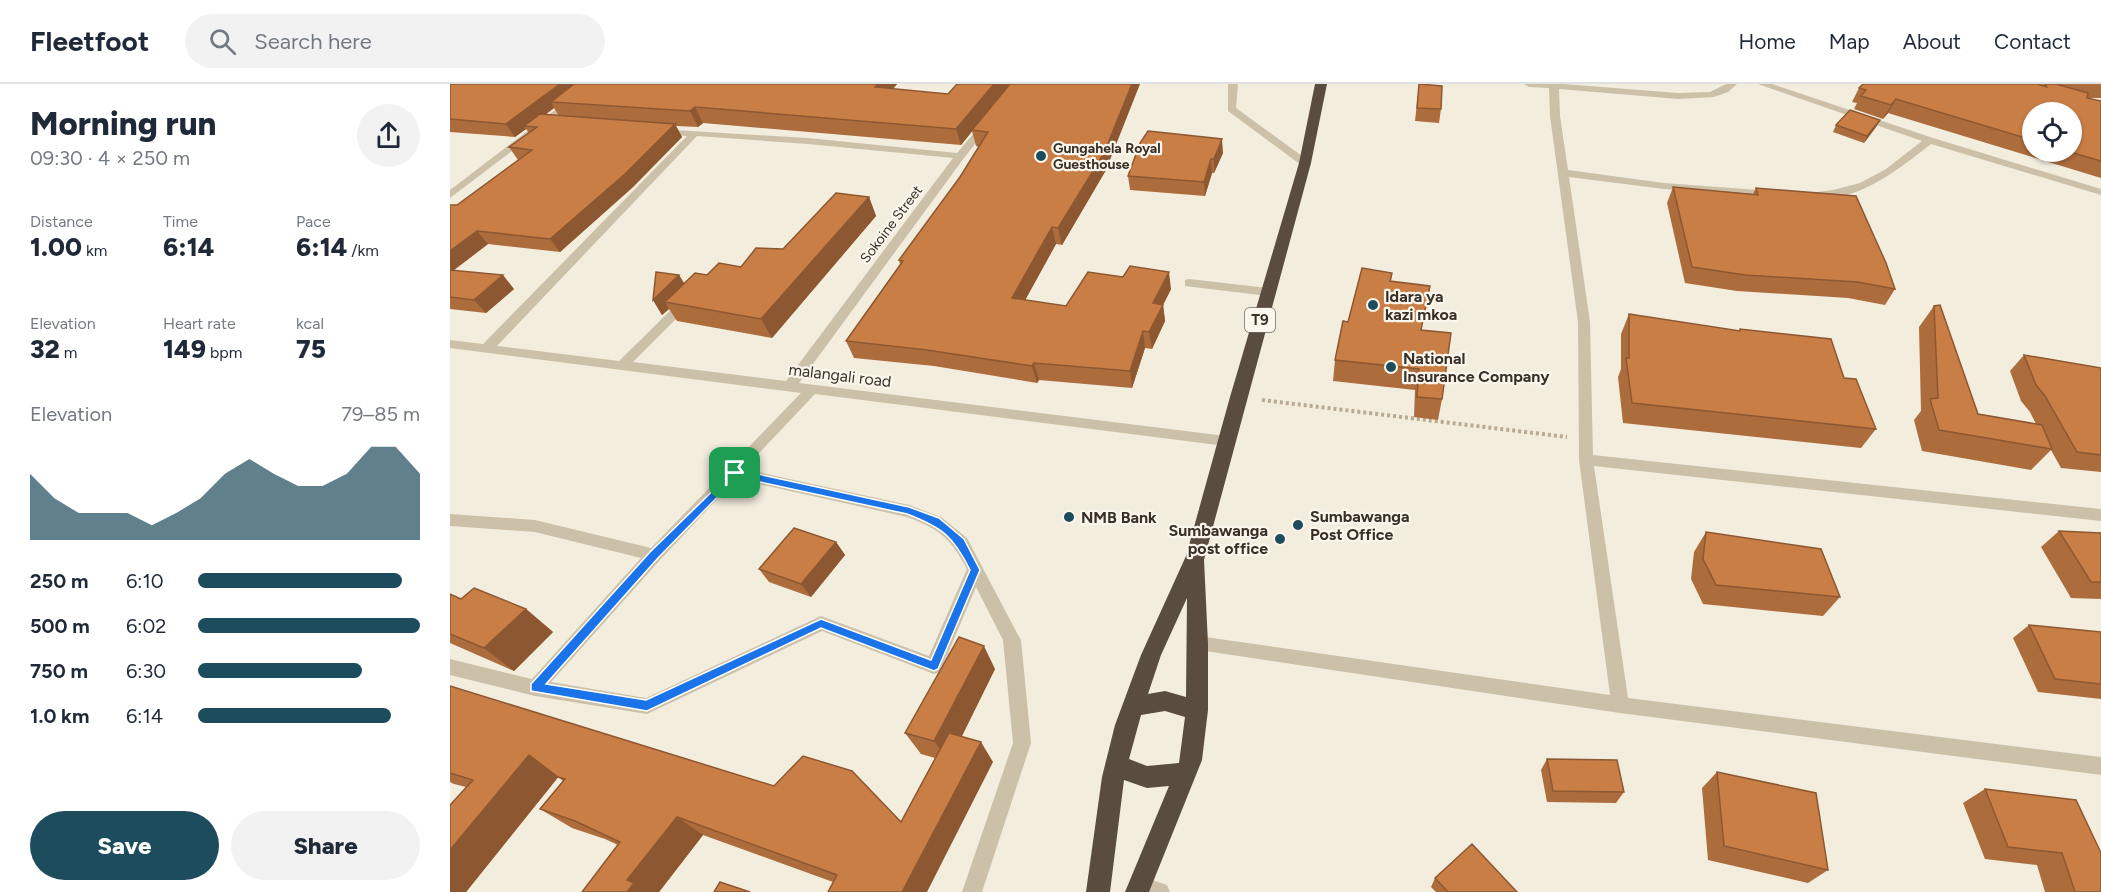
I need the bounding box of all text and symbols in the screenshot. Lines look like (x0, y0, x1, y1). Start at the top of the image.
search box (185, 14, 605, 68)
text: Fleetfoot (30, 24, 149, 58)
icon: search (206, 25, 239, 58)
text: Search here (254, 28, 372, 55)
text: Home (1739, 29, 1796, 54)
text: Map (1829, 29, 1870, 54)
text: About (1903, 29, 1961, 54)
text: Contact (1994, 29, 2071, 54)
map controls (2022, 102, 2082, 162)
button: locate (2022, 102, 2082, 162)
text: Morning run (30, 104, 216, 143)
button: share (357, 104, 420, 167)
place label: Gungahela Royal Guesthouse (1053, 140, 1161, 173)
text: 09:30 · 4 × 250 m (30, 146, 190, 170)
marker: Gungahela Royal Guesthouse (1034, 149, 1048, 163)
street label: Sokoine Street (857, 182, 926, 266)
text: Distance (30, 212, 93, 231)
text: Time (163, 212, 198, 231)
text: Pace (296, 212, 331, 231)
text: 1.00 (30, 231, 82, 263)
text: 6:14 (163, 231, 214, 263)
text: 6:14 (296, 231, 347, 263)
text: km (82, 241, 107, 260)
text: /km (347, 241, 379, 260)
place label: Idara ya kazi mkoa (1385, 287, 1457, 324)
marker: Idara ya kazi mkoa (1366, 298, 1380, 312)
road number: T9 (1245, 308, 1275, 332)
text: Elevation (30, 314, 96, 333)
text: Heart rate (163, 314, 236, 333)
text: kcal (296, 314, 324, 333)
text: 32 (30, 333, 60, 365)
text: 149 (163, 333, 206, 365)
text: 75 (296, 333, 326, 365)
text: m (60, 343, 77, 362)
text: bpm (206, 343, 242, 362)
place label: National Insurance Company (1403, 349, 1550, 386)
street label: malangali road (787, 360, 892, 391)
marker: National Insurance Company (1384, 360, 1398, 374)
text: Elevation (30, 402, 112, 426)
text: 79–85 m (341, 402, 420, 426)
pin (709, 447, 760, 498)
icon: arrive (718, 456, 751, 489)
place label: Sumbawanga Post Office (1310, 507, 1409, 544)
place label: NMB Bank (1081, 508, 1157, 527)
marker: NMB Bank (1062, 510, 1076, 524)
marker: Sumbawanga Post Office (1291, 518, 1305, 532)
place label: Sumbawanga post office (1169, 521, 1268, 558)
marker: Sumbawanga post office (1273, 532, 1287, 546)
text: 250 m (30, 569, 88, 593)
text: 6:10 (126, 569, 163, 593)
text: 500 m (30, 614, 90, 638)
text: 6:02 (126, 614, 166, 638)
text: 750 m (30, 659, 88, 683)
text: 6:30 (126, 659, 166, 683)
text: 1.0 km (30, 704, 89, 728)
text: 6:14 (126, 704, 163, 728)
button: Save (30, 811, 219, 880)
button: Share (231, 811, 420, 880)

